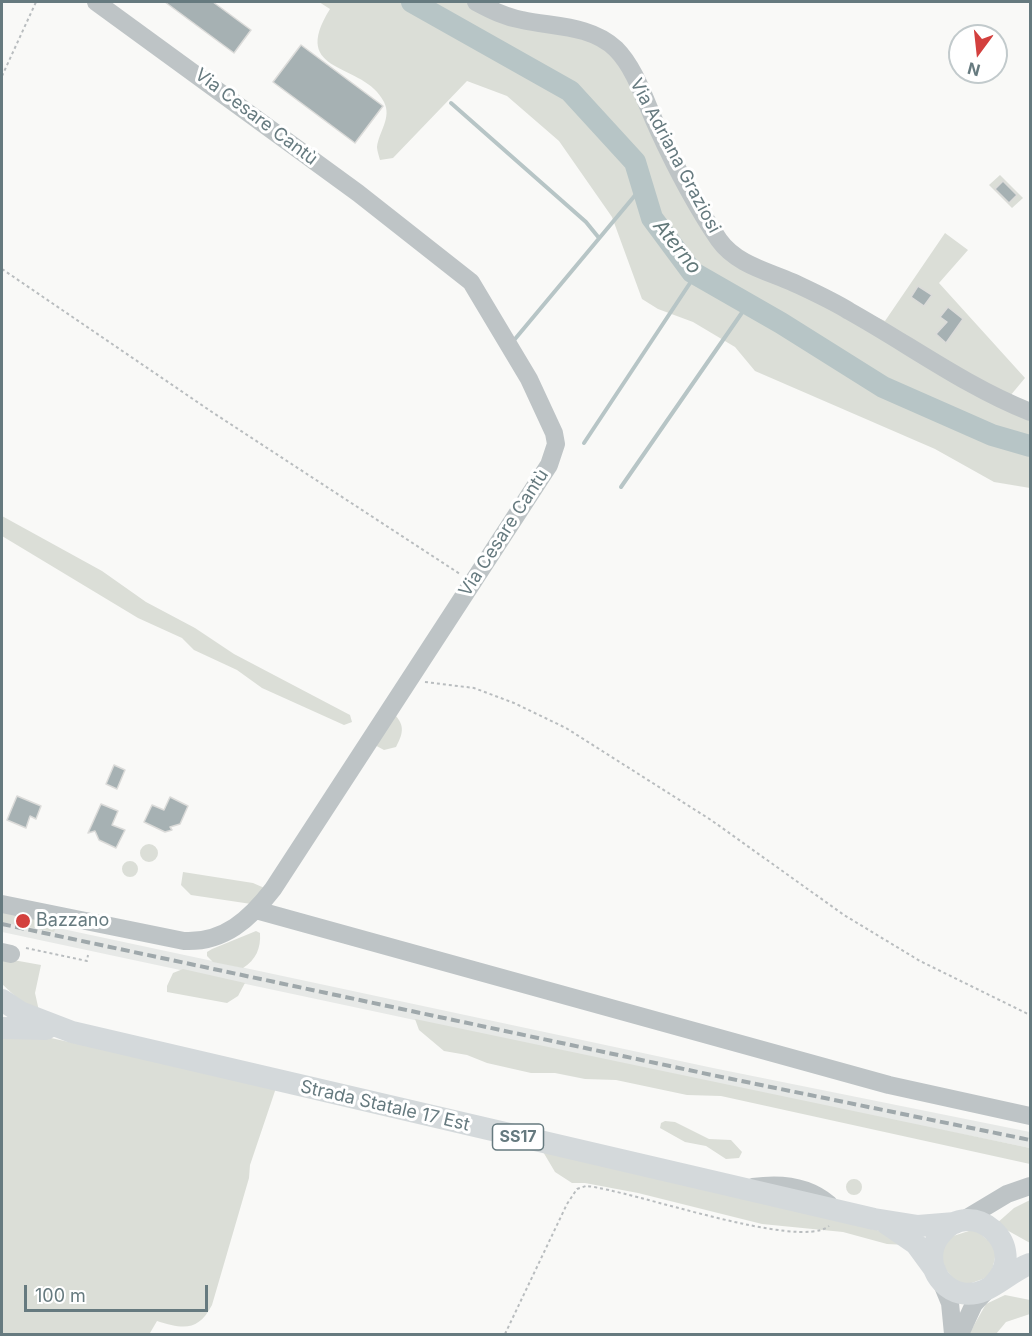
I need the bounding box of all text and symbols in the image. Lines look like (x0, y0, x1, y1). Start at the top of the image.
north arrow (948, 24, 1008, 84)
text: N (965, 58, 982, 81)
street label: Via Cesare Cantù (191, 64, 321, 170)
street label: Via Adriana Graziosi (625, 75, 725, 237)
water label: Aterno (648, 215, 706, 279)
street label: Via Cesare Cantù (455, 465, 553, 601)
place label: Bazzano (36, 910, 109, 932)
marker: Bazzano (14, 912, 32, 930)
street label: Strada Statale 17 Est (298, 1076, 472, 1136)
road number: SS17 (492, 1124, 544, 1150)
scale bar (27, 1273, 212, 1311)
text: 100 m (35, 1285, 86, 1306)

